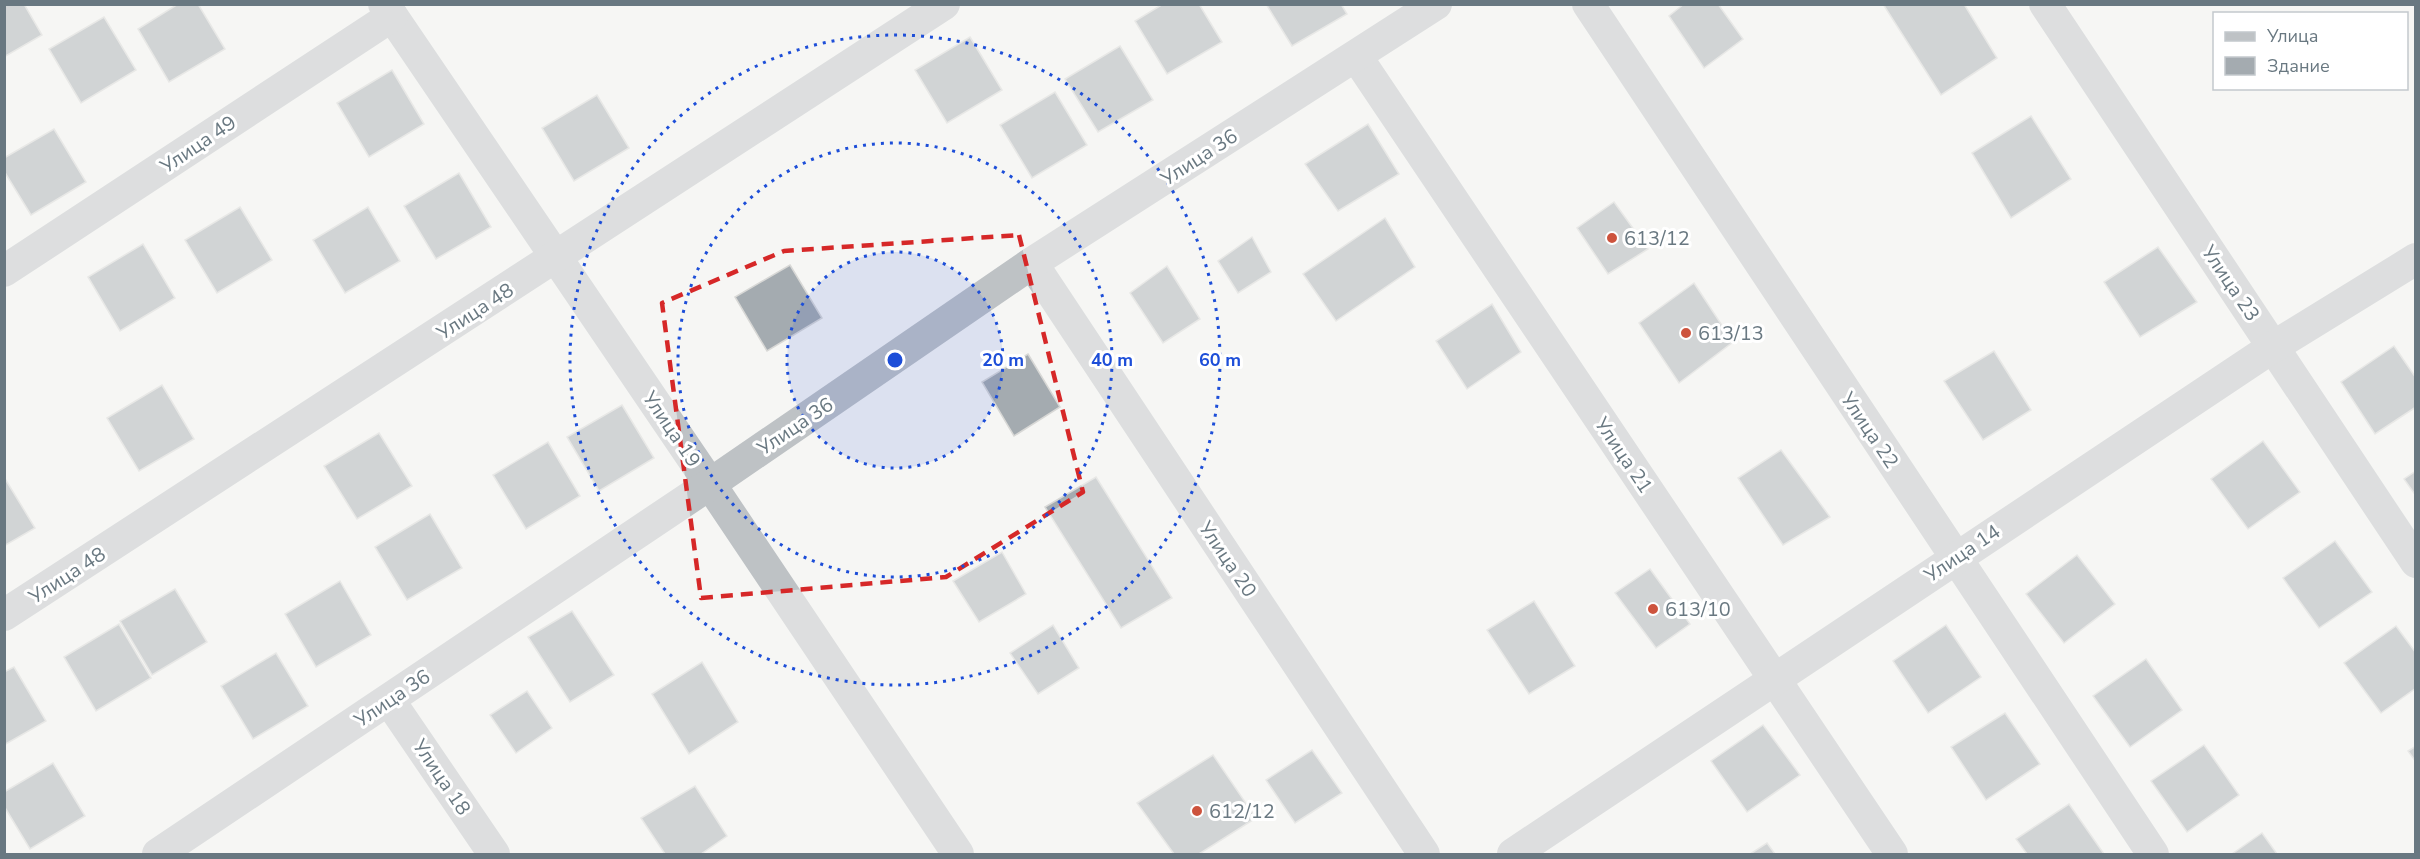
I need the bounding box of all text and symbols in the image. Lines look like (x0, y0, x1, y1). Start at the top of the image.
legend (2213, 12, 2408, 90)
text: Улица (2266, 24, 2318, 48)
text: Здание (2267, 54, 2330, 78)
street label: Улица 49 (154, 109, 242, 180)
street label: Улица 36 (1155, 123, 1243, 193)
place label: 613/12 (1624, 225, 1690, 252)
marker: 613/12 (1605, 231, 1619, 245)
street label: Улица 23 (2195, 239, 2266, 327)
street label: Улица 48 (431, 277, 519, 347)
place label: 613/13 (1698, 320, 1764, 347)
marker: 613/13 (1679, 326, 1693, 340)
text: 20 m (982, 348, 1024, 372)
text: 40 m (1091, 348, 1133, 372)
text: 60 m (1199, 348, 1241, 372)
centre of rings (885, 350, 905, 370)
street label: Улица 19 (636, 385, 707, 473)
street label: Улица 22 (1834, 386, 1905, 474)
street label: Улица 36 (751, 391, 839, 462)
street label: Улица 21 (1588, 411, 1659, 499)
street label: Улица 20 (1192, 515, 1263, 603)
street label: Улица 14 (1918, 518, 2006, 589)
street label: Улица 48 (23, 541, 111, 611)
place label: 613/10 (1665, 596, 1731, 623)
marker: 613/10 (1646, 602, 1660, 616)
street label: Улица 36 (348, 663, 436, 734)
street label: Улица 18 (406, 733, 477, 821)
place label: 612/12 (1209, 798, 1275, 825)
marker: 612/12 (1190, 804, 1204, 818)

